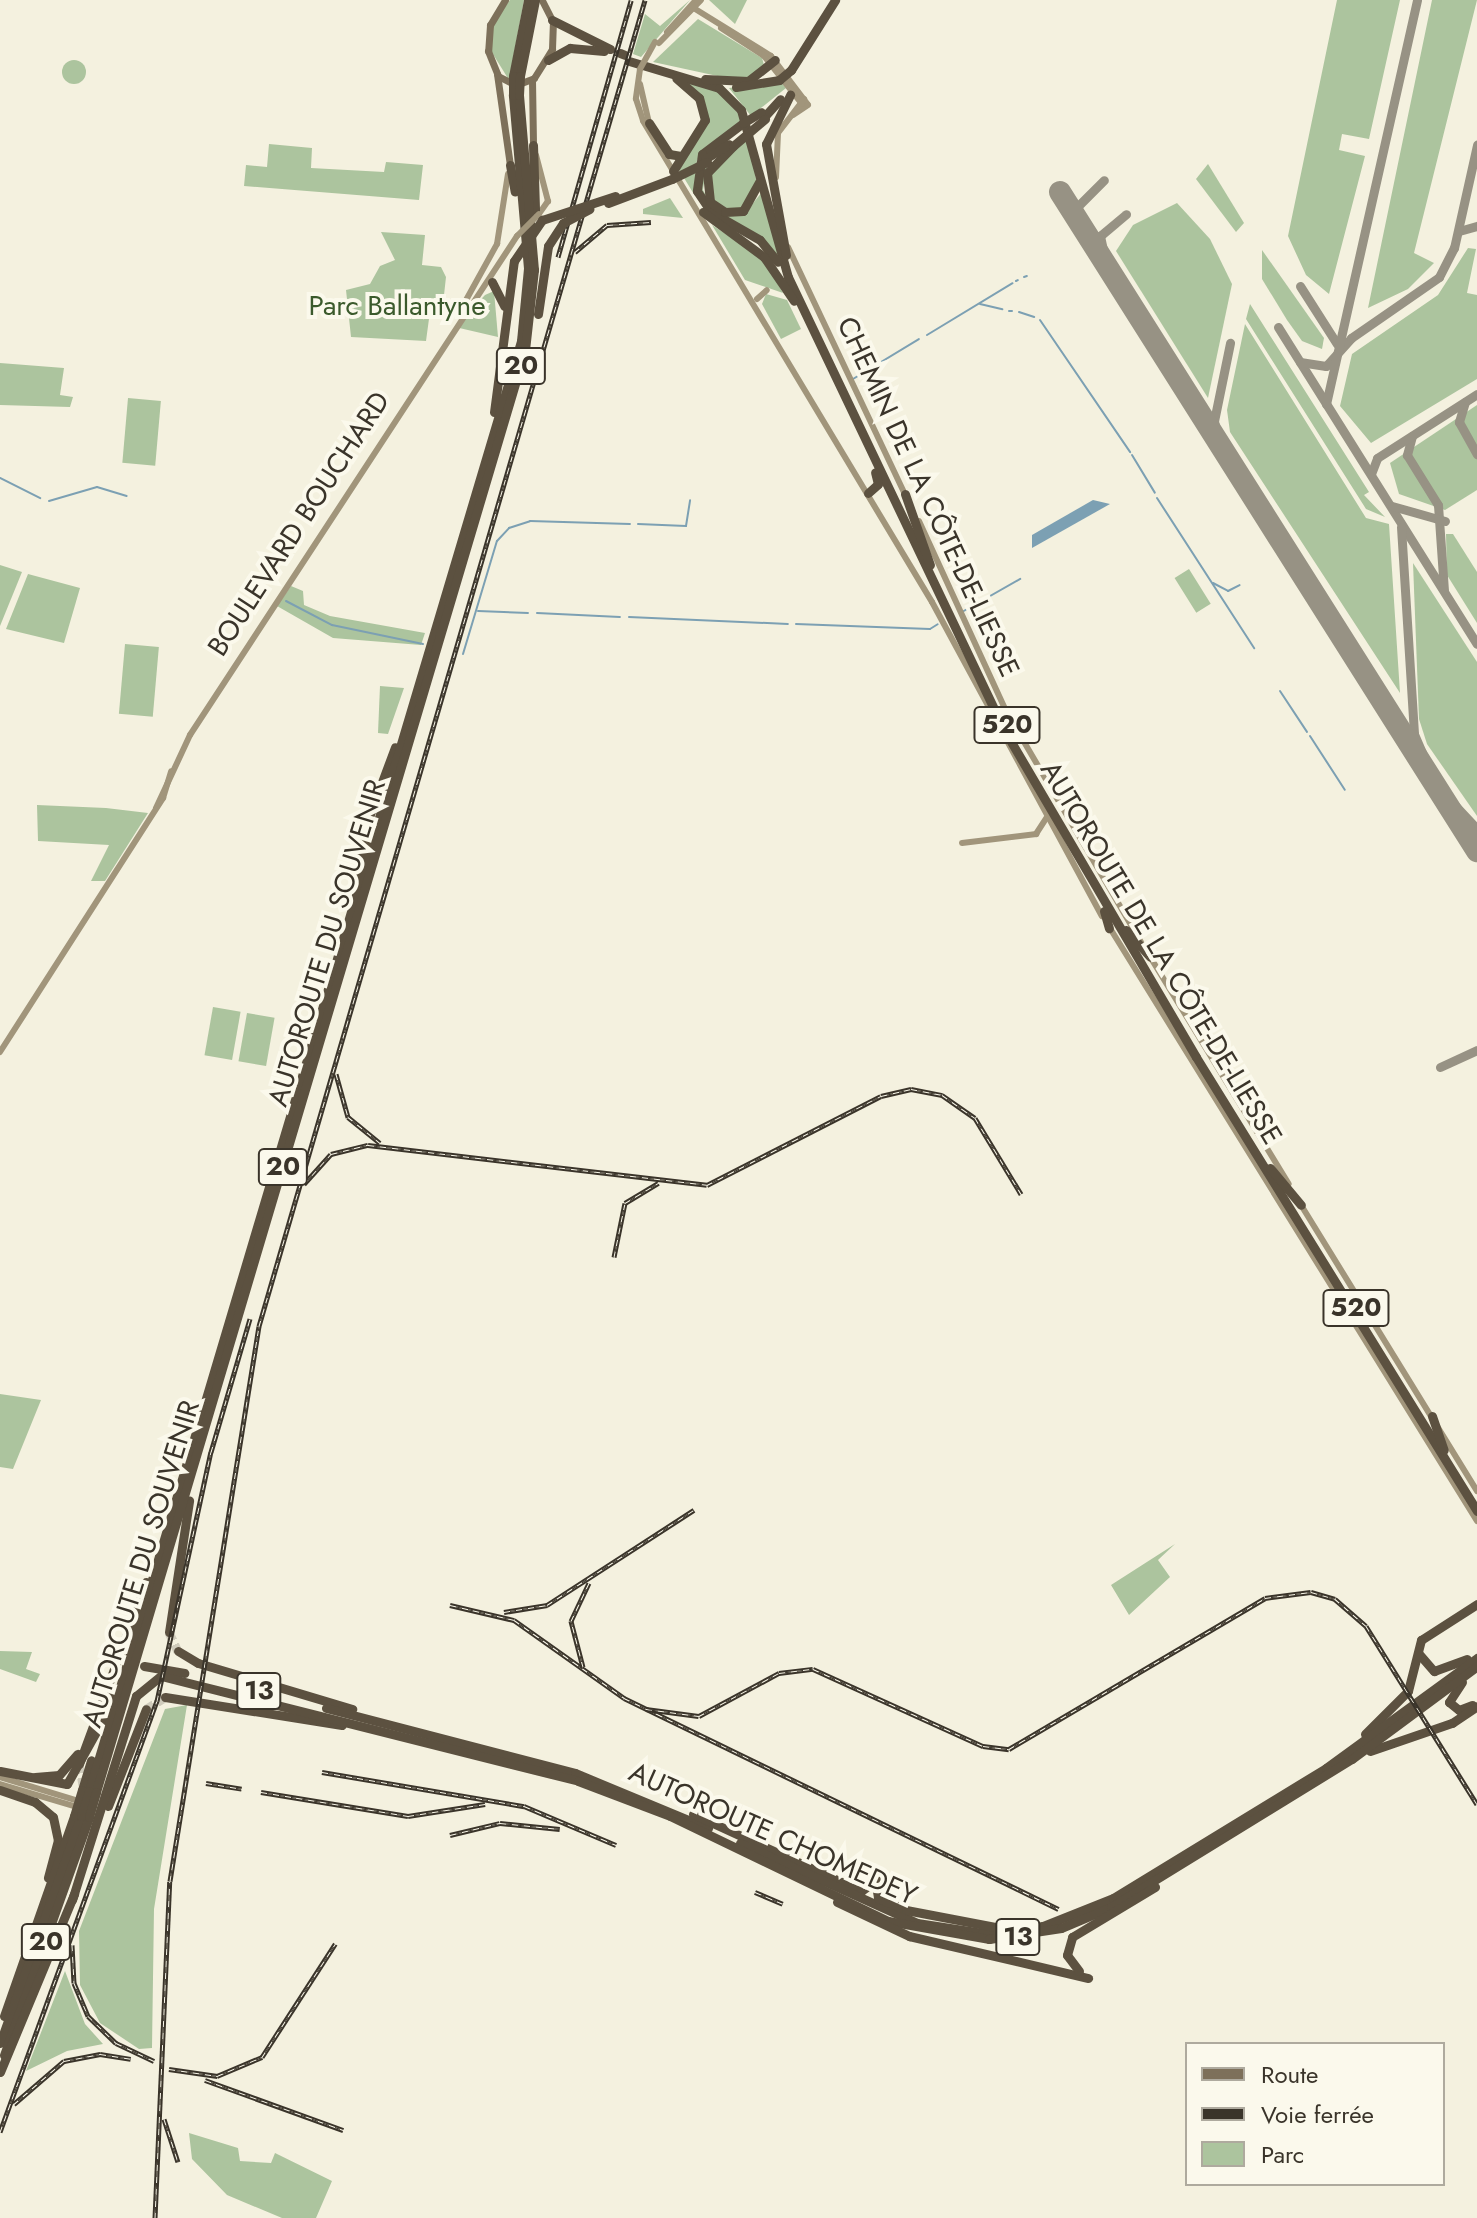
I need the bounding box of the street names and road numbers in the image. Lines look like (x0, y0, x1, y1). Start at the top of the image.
street label: CHEMIN DE LA CÔTE-DE-LIESSE (830, 312, 1026, 682)
road number: 20 (495, 344, 547, 388)
street label: BOULEVARD BOUCHARD (201, 386, 397, 662)
road number: 520 (973, 703, 1041, 747)
street label: AUTOROUTE DE LA CÔTE-DE-LIESSE (1033, 755, 1289, 1151)
street label: AUTOROUTE DU SOUVENIR (261, 776, 393, 1110)
road number: 20 (257, 1145, 309, 1189)
road number: 520 (1322, 1286, 1390, 1330)
street label: AUTOROUTE DU SOUVENIR (75, 1397, 207, 1731)
road number: 13 (235, 1669, 283, 1713)
street label: AUTOROUTE CHOMEDEY (624, 1755, 922, 1913)
road number: 13 (994, 1915, 1042, 1959)
road number: 20 (20, 1920, 72, 1964)

